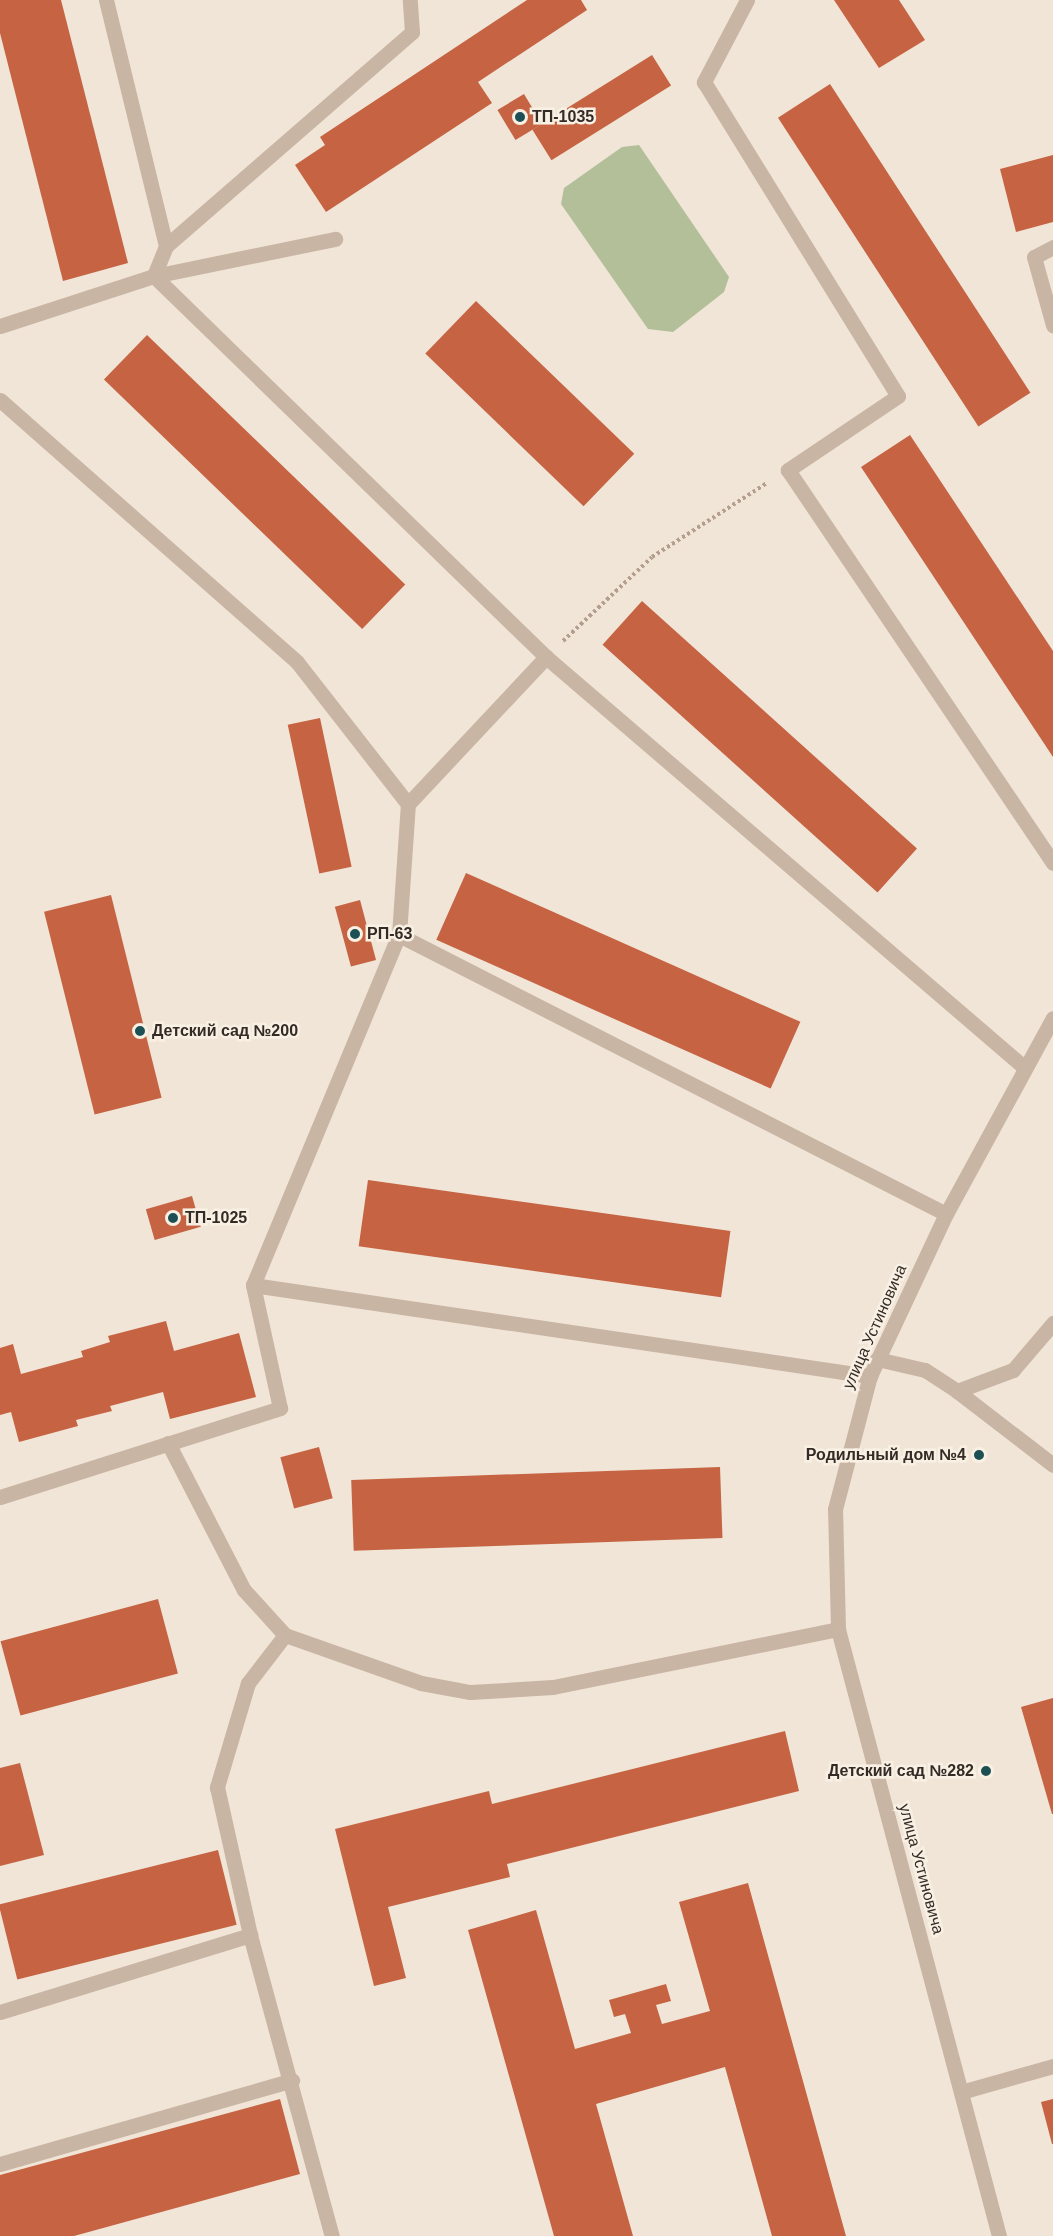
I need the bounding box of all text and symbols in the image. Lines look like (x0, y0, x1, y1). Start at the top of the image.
place label: ТП-1035 (532, 107, 594, 127)
marker: ТП-1035 (513, 110, 527, 124)
place label: РП-63 (367, 924, 412, 944)
marker: РП-63 (348, 927, 362, 941)
place label: Детский сад №200 (152, 1021, 298, 1041)
marker: Детский сад №200 (133, 1024, 147, 1038)
place label: ТП-1025 (185, 1208, 247, 1228)
marker: ТП-1025 (166, 1211, 180, 1225)
street label: улица Устиновича (839, 1262, 911, 1392)
place label: Родильный дом №4 (806, 1445, 966, 1465)
marker: Родильный дом №4 (970, 1446, 988, 1464)
place label: Детский сад №282 (828, 1761, 974, 1781)
marker: Детский сад №282 (979, 1764, 993, 1778)
street label: улица Устиновича (894, 1802, 948, 1936)

